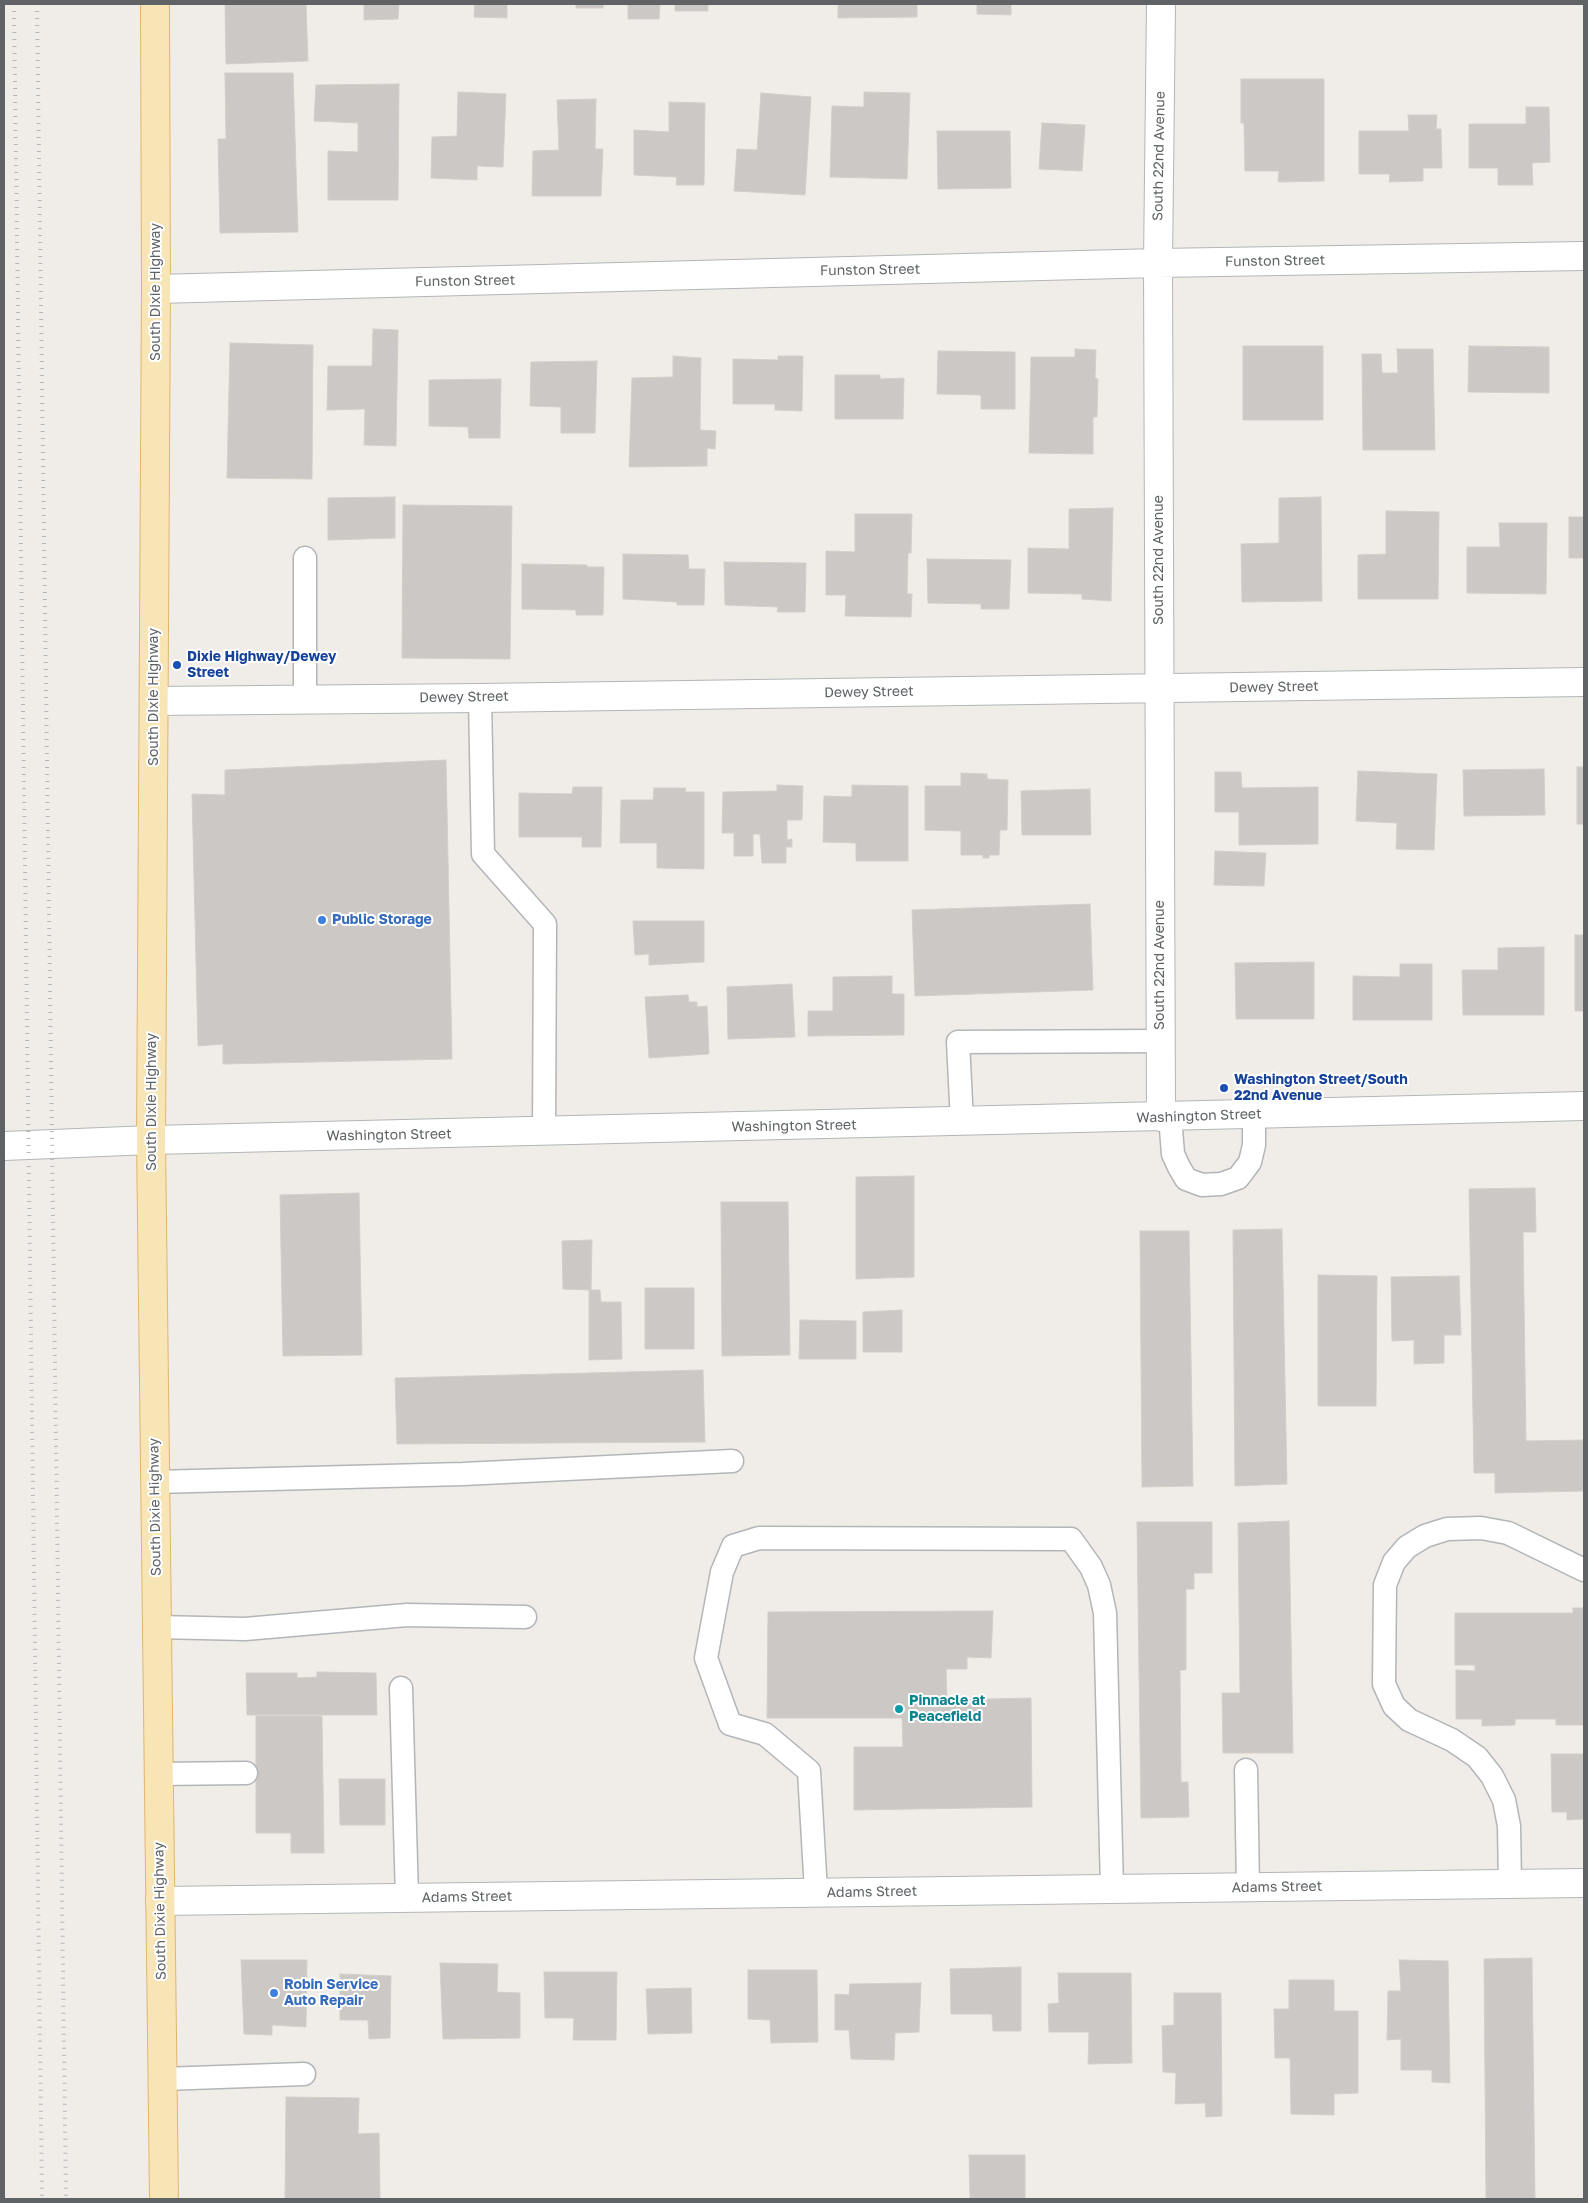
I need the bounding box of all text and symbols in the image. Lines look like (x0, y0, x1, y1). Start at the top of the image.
street label: South 22nd Avenue (1149, 91, 1169, 221)
street label: South Dixie Highway (148, 223, 164, 361)
street label: Funston Street (1225, 252, 1325, 270)
street label: Funston Street (820, 261, 920, 279)
street label: Funston Street (415, 272, 515, 290)
street label: South 22nd Avenue (1151, 495, 1167, 625)
street label: South Dixie Highway (146, 628, 162, 766)
place label: Dixie Highway/Dewey Street (187, 649, 336, 682)
marker: Dixie Highway/Dewey Street (171, 659, 183, 671)
street label: Dewey Street (1229, 678, 1319, 696)
street label: Dewey Street (824, 683, 914, 701)
street label: Dewey Street (419, 688, 509, 706)
street label: South 22nd Avenue (1152, 900, 1168, 1030)
place label: Public Storage (332, 912, 432, 928)
marker: Public Storage (316, 914, 328, 926)
street label: South Dixie Highway (144, 1033, 160, 1171)
place label: Washington Street/South 22nd Avenue (1234, 1072, 1408, 1104)
marker: Washington Street/South 22nd Avenue (1218, 1082, 1230, 1094)
street label: Washington Street (1136, 1105, 1262, 1127)
street label: Washington Street (731, 1117, 857, 1135)
street label: Washington Street (326, 1126, 452, 1144)
street label: South Dixie Highway (145, 1438, 165, 1576)
place label: Pinnacle at Peacefield (909, 1693, 985, 1725)
marker: Pinnacle at Peacefield (893, 1703, 905, 1715)
street label: South Dixie Highway (150, 1842, 170, 1980)
street label: Adams Street (1232, 1878, 1322, 1896)
street label: Adams Street (827, 1883, 917, 1901)
street label: Adams Street (422, 1888, 512, 1906)
place label: Robin Service Auto Repair (284, 1977, 378, 2010)
marker: Robin Service Auto Repair (268, 1987, 280, 1999)

